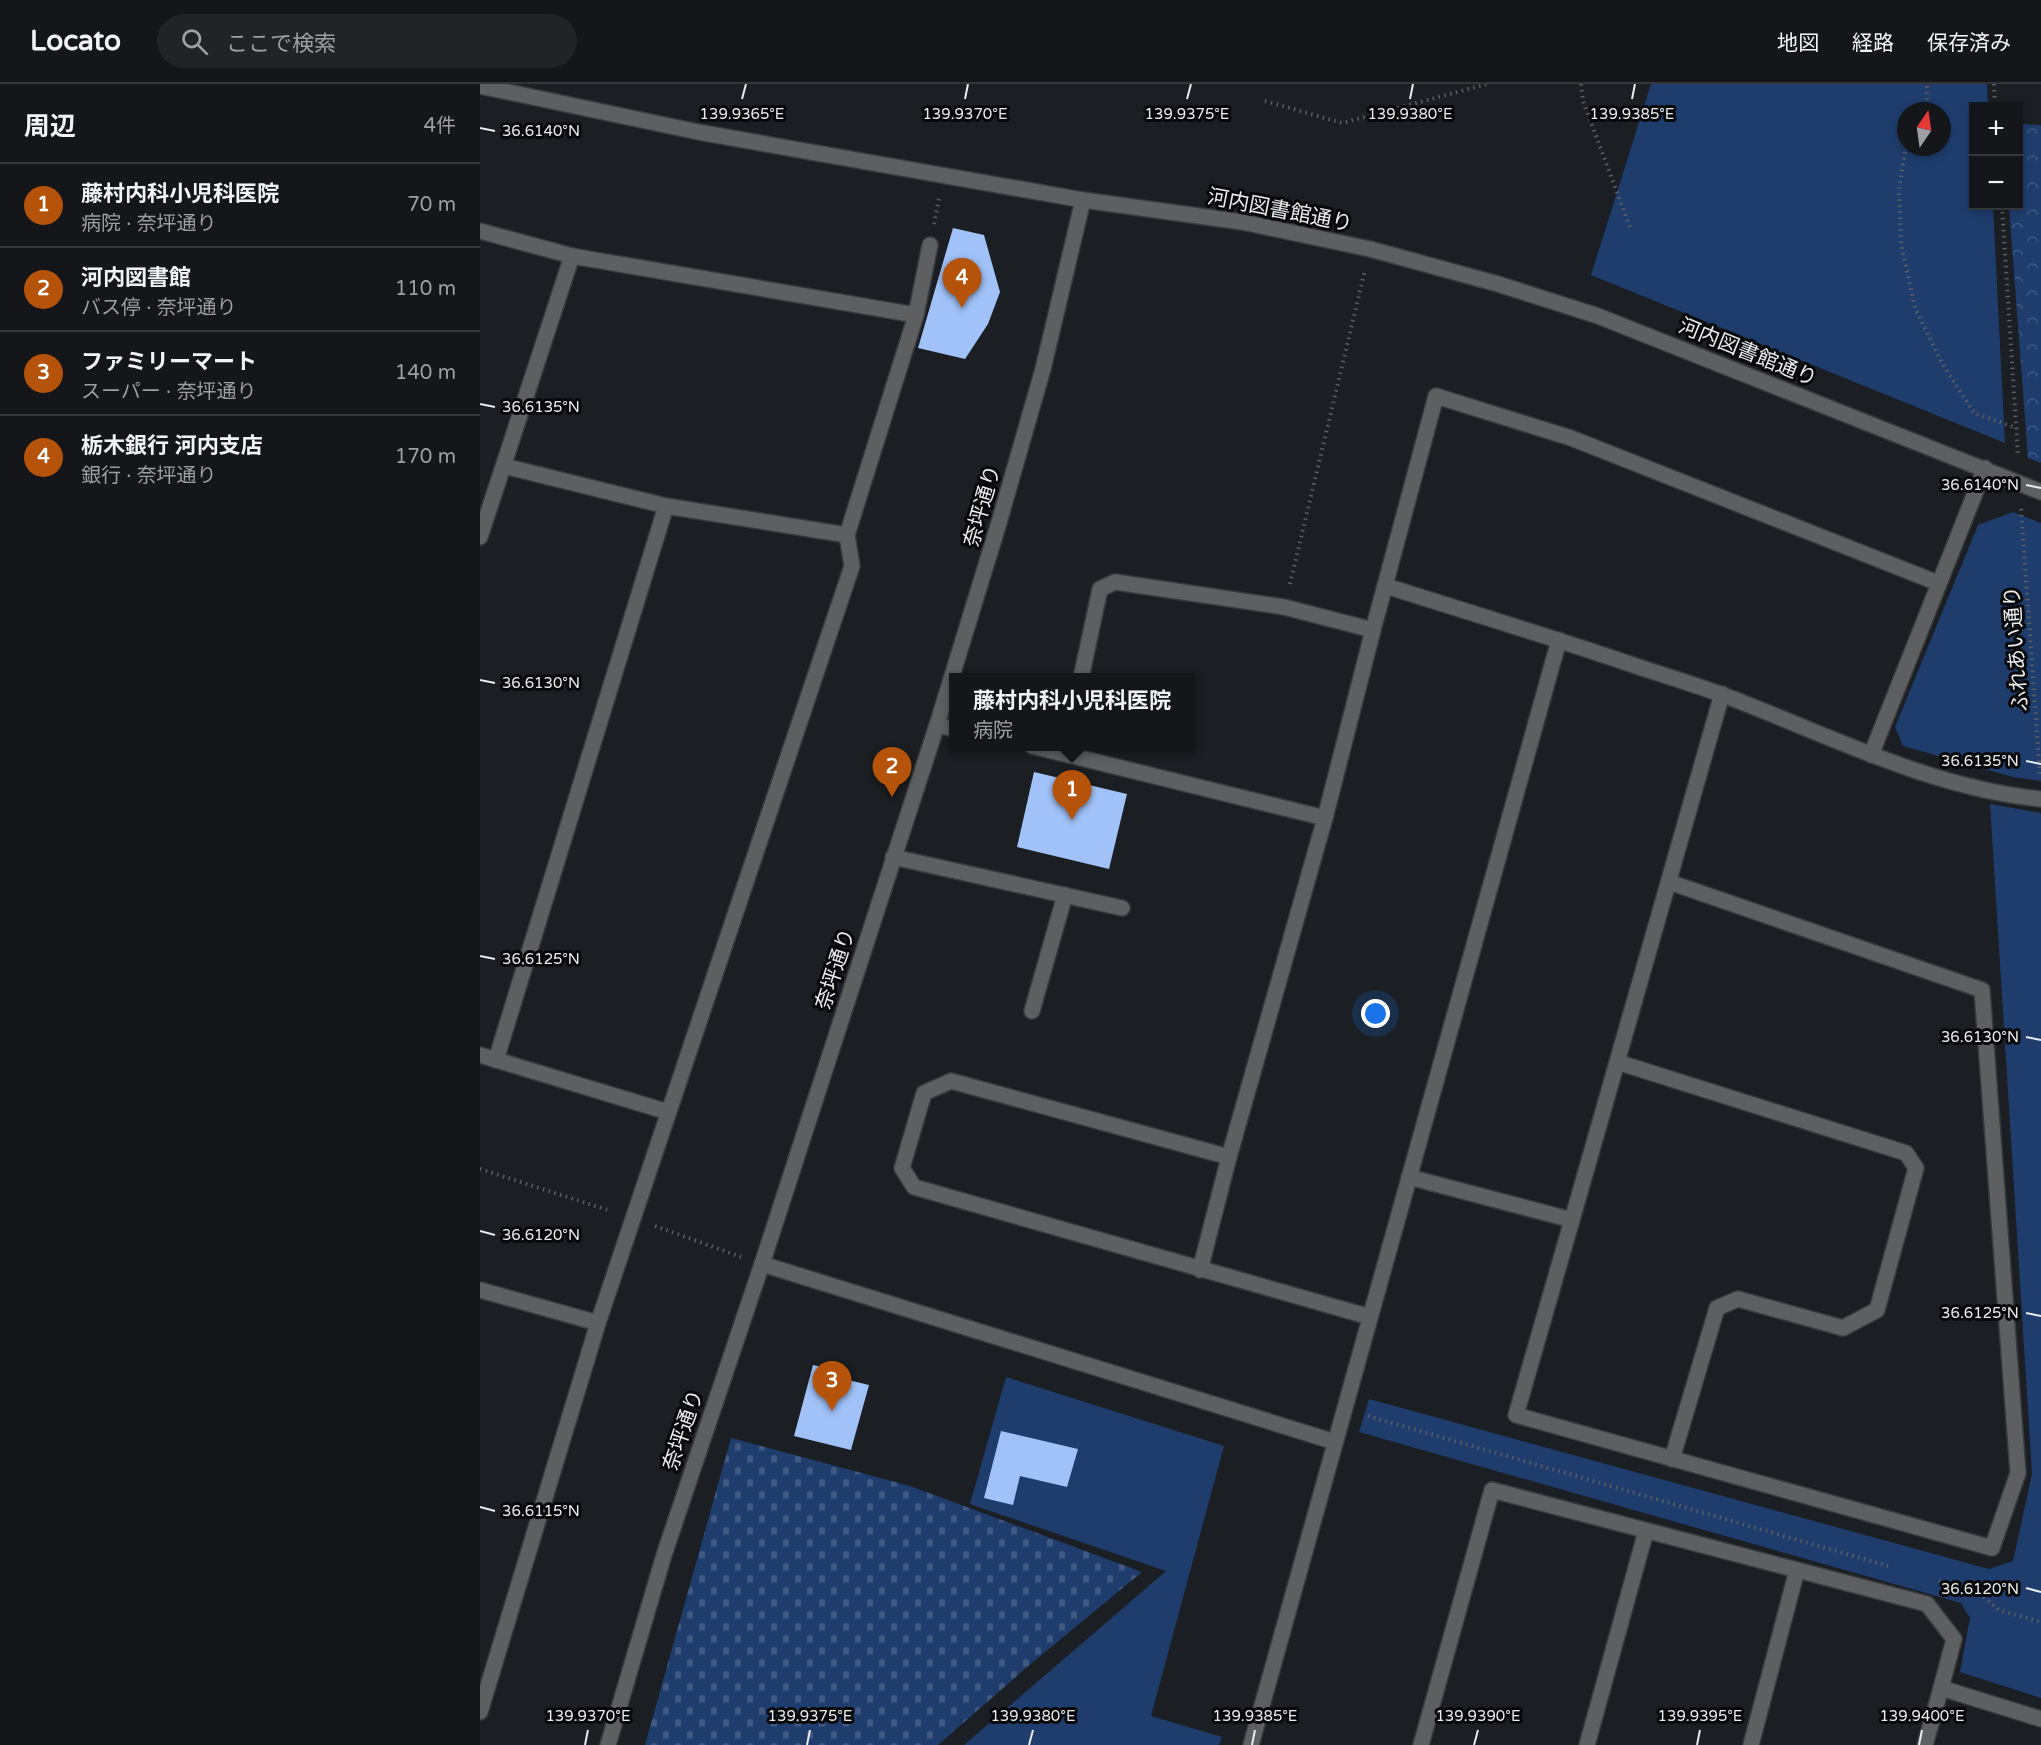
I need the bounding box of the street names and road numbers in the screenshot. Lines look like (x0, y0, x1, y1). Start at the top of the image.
street label: 河内図書館通り (1205, 184, 1354, 237)
street label: 河内図書館通り (1675, 313, 1821, 392)
street label: 奈坪通り (959, 462, 1006, 550)
street label: ふれあい通り (2000, 585, 2033, 713)
street label: 奈坪通り (811, 925, 860, 1013)
street label: 奈坪通り (658, 1386, 709, 1474)

